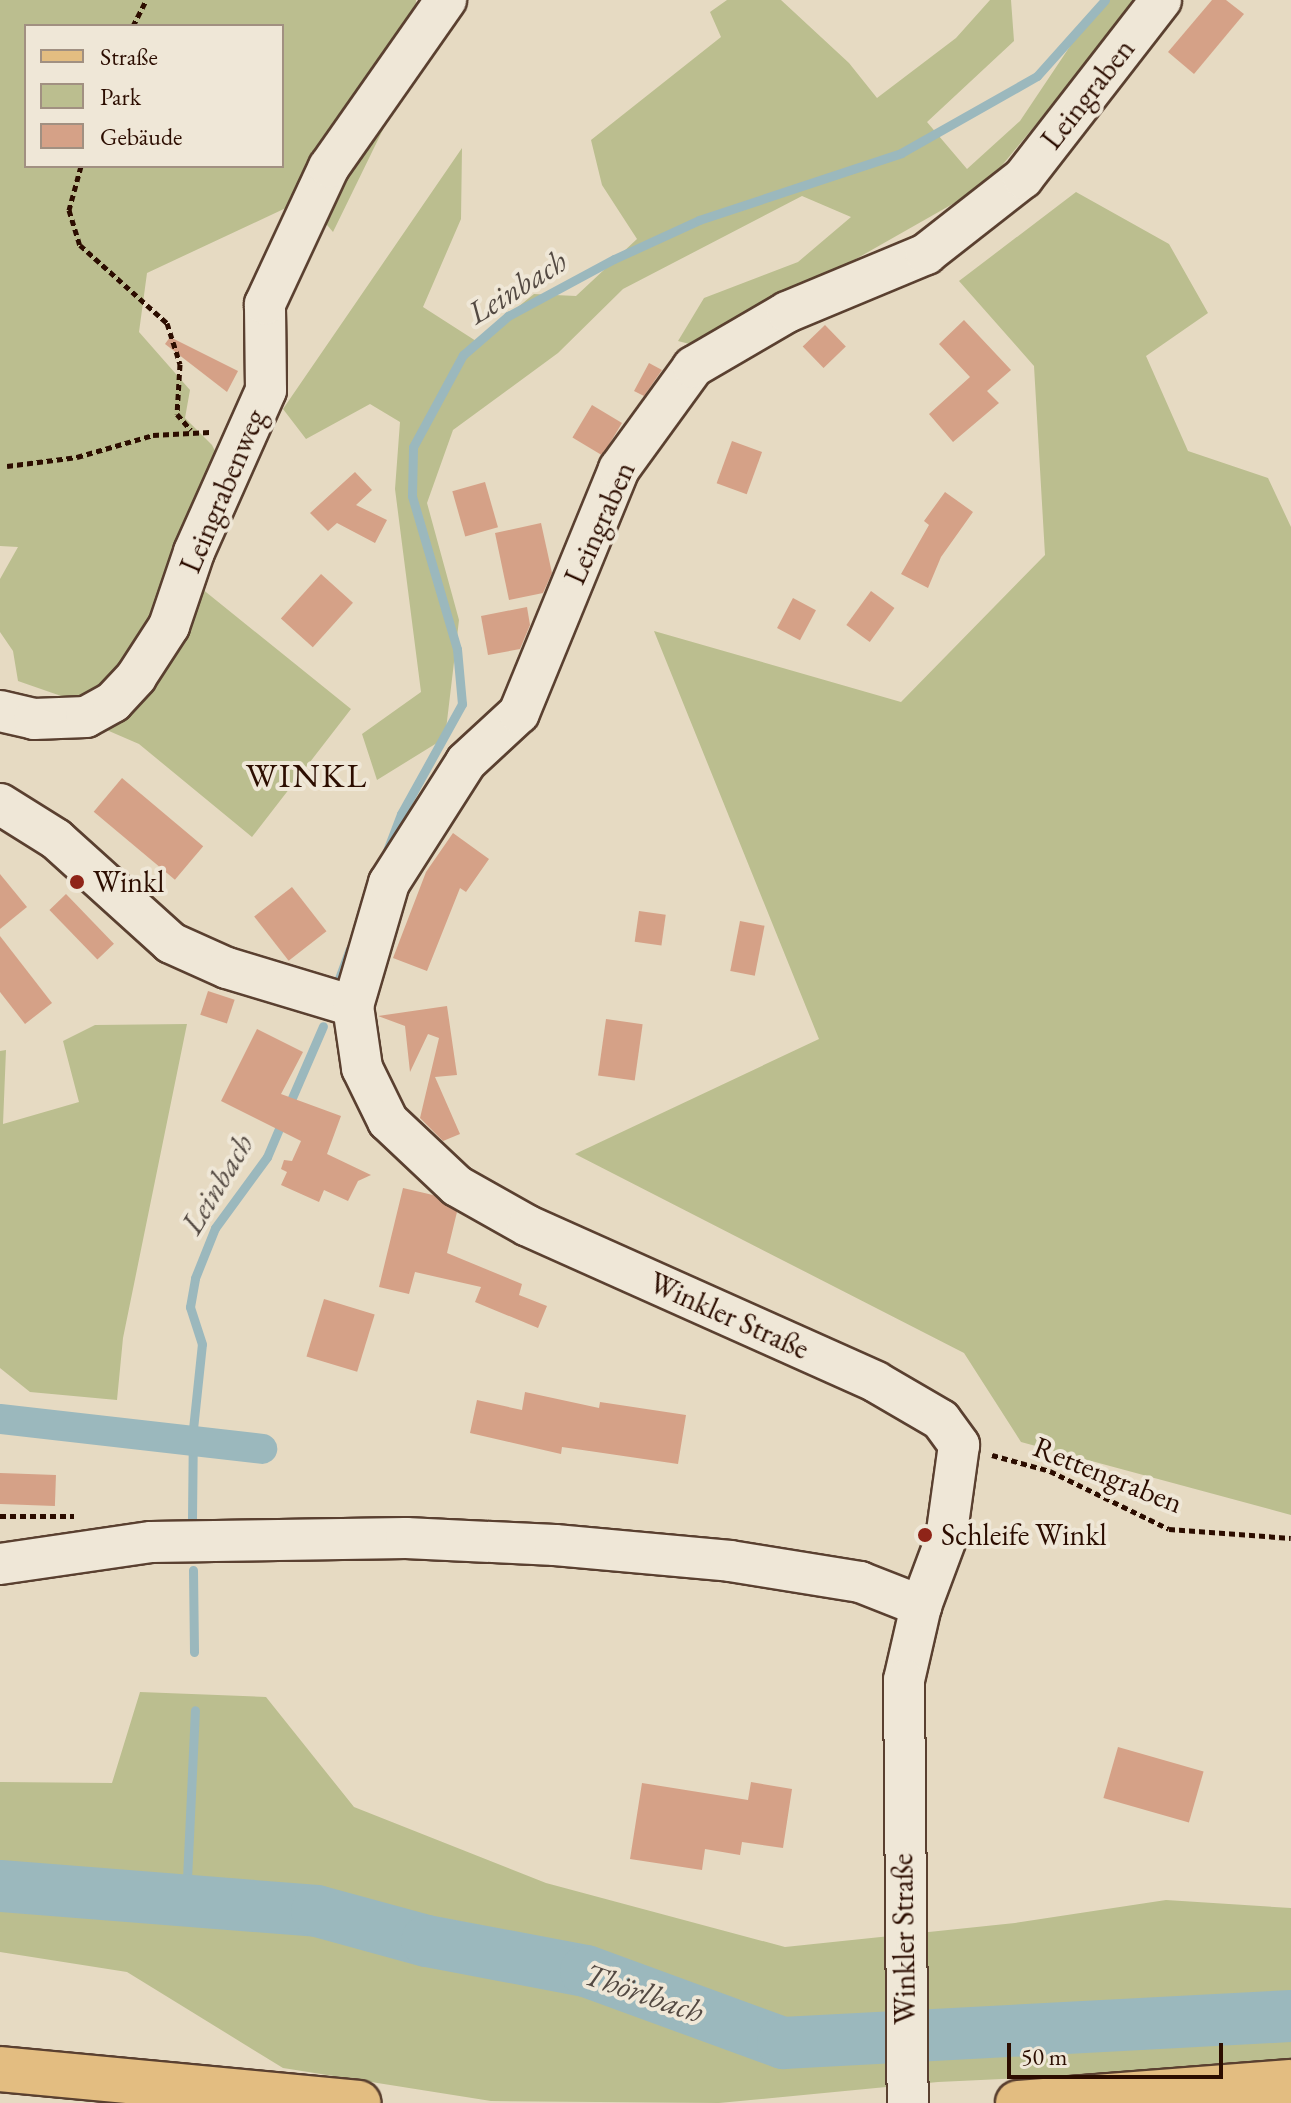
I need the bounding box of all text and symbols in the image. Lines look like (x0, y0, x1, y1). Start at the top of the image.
legend (24, 24, 284, 168)
street label: Leingraben (1034, 32, 1142, 156)
text: Straße (100, 41, 158, 72)
text: Park (100, 81, 141, 112)
text: Gebäude (100, 121, 182, 152)
water label: Leinbach (460, 242, 574, 332)
street label: Leingrabenweg (172, 404, 274, 578)
street label: Leingraben (557, 456, 643, 590)
district label: WINKL (246, 756, 368, 796)
place label: Winkl (93, 864, 164, 900)
marker: Winkl (68, 873, 86, 891)
water label: Leinbach (172, 1127, 262, 1241)
street label: Winkler Straße (643, 1265, 815, 1367)
street label: Rettengraben (1028, 1429, 1188, 1521)
place label: Schleife Winkl (941, 1517, 1107, 1553)
marker: Schleife Winkl (916, 1526, 934, 1544)
street label: Winkler Straße (885, 1853, 923, 2025)
water label: Thörlbach (579, 1955, 709, 2031)
scale bar (1011, 2027, 1227, 2077)
text: 50 m (1021, 2041, 1068, 2072)

